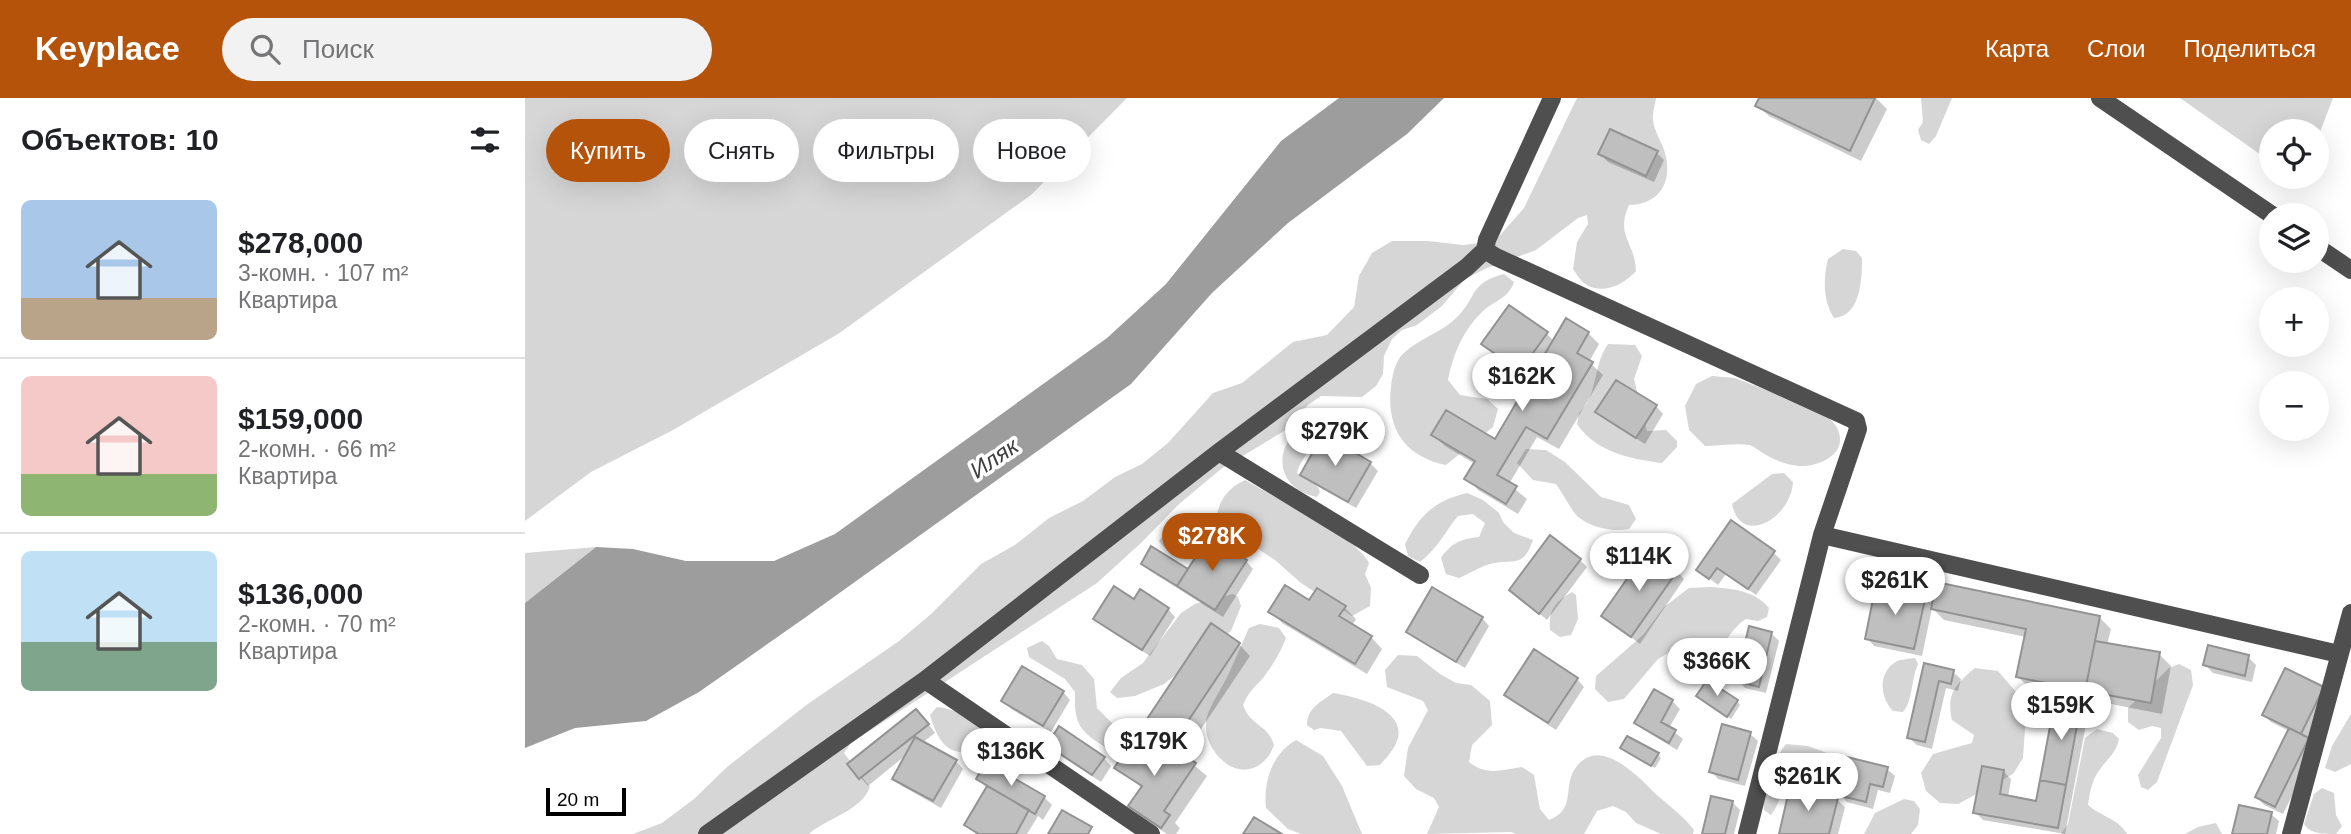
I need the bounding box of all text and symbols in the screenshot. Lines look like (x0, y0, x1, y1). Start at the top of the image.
search box (222, 18, 712, 81)
text: Keyplace (35, 30, 180, 67)
icon: search (246, 30, 284, 68)
text: Поиск (302, 34, 374, 64)
text: Карта (1985, 35, 2049, 62)
text: Слои (2087, 35, 2145, 62)
text: Поделиться (2183, 35, 2316, 62)
chip: Купить (546, 119, 670, 182)
chip: Снять (684, 119, 799, 182)
chip: Фильтры (813, 119, 959, 182)
chip: Новое (973, 119, 1091, 182)
map controls (2259, 119, 2329, 441)
button: locate (2259, 119, 2329, 189)
icon: filters (466, 121, 504, 159)
text: Объектов: 10 (21, 123, 219, 156)
button: layers (2259, 203, 2329, 273)
text: $278,000 (238, 226, 363, 259)
icon: home (77, 228, 161, 312)
text: 3-комн. · 107 m² (238, 260, 409, 286)
text: Квартира (238, 287, 337, 313)
button: + (2259, 287, 2329, 357)
pin: $162K (1473, 354, 1571, 413)
text: $162K (1488, 363, 1556, 389)
button: − (2259, 371, 2329, 441)
text: $159,000 (238, 402, 363, 435)
icon: home (77, 404, 161, 488)
pin: $279K (1286, 408, 1384, 468)
text: $279K (1301, 418, 1369, 444)
water label: Иляк (965, 432, 1024, 483)
text: 2-комн. · 66 m² (238, 436, 396, 462)
text: Квартира (238, 463, 337, 489)
pin: $278K (1163, 514, 1261, 573)
text: $278K (1178, 523, 1246, 549)
pin: $114K (1590, 533, 1688, 593)
text: $114K (1606, 543, 1672, 569)
pin: $261K (1846, 558, 1944, 617)
text: $261K (1861, 567, 1929, 593)
text: $136,000 (238, 577, 363, 610)
icon: home (77, 579, 161, 663)
text: 2-комн. · 70 m² (238, 611, 396, 637)
text: Квартира (238, 638, 337, 664)
pin: $366K (1668, 638, 1766, 698)
text: $366K (1683, 648, 1751, 674)
pin: $159K (2012, 682, 2110, 742)
text: $159K (2027, 692, 2095, 718)
pin: $179K (1105, 718, 1203, 778)
pin: $136K (962, 728, 1060, 788)
text: $179K (1120, 728, 1188, 754)
text: $136K (977, 738, 1045, 764)
pin: $261K (1759, 754, 1857, 813)
text: $261K (1774, 763, 1842, 789)
scale bar (546, 785, 627, 817)
text: 20 m (557, 789, 599, 810)

